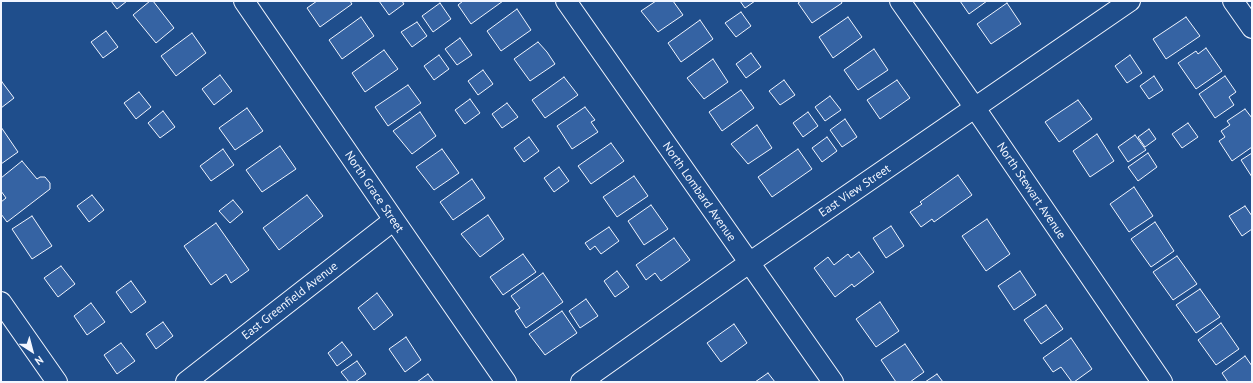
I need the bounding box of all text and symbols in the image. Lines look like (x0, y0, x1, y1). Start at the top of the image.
street label: North Lombard Avenue (659, 139, 739, 245)
street label: North Stewart Avenue (993, 140, 1069, 242)
street label: North Grace Street (341, 148, 407, 236)
street label: East View Street (816, 162, 894, 220)
street label: East Greenfield Avenue (239, 259, 341, 343)
north arrow (12, 331, 52, 371)
text: N (32, 353, 46, 368)

